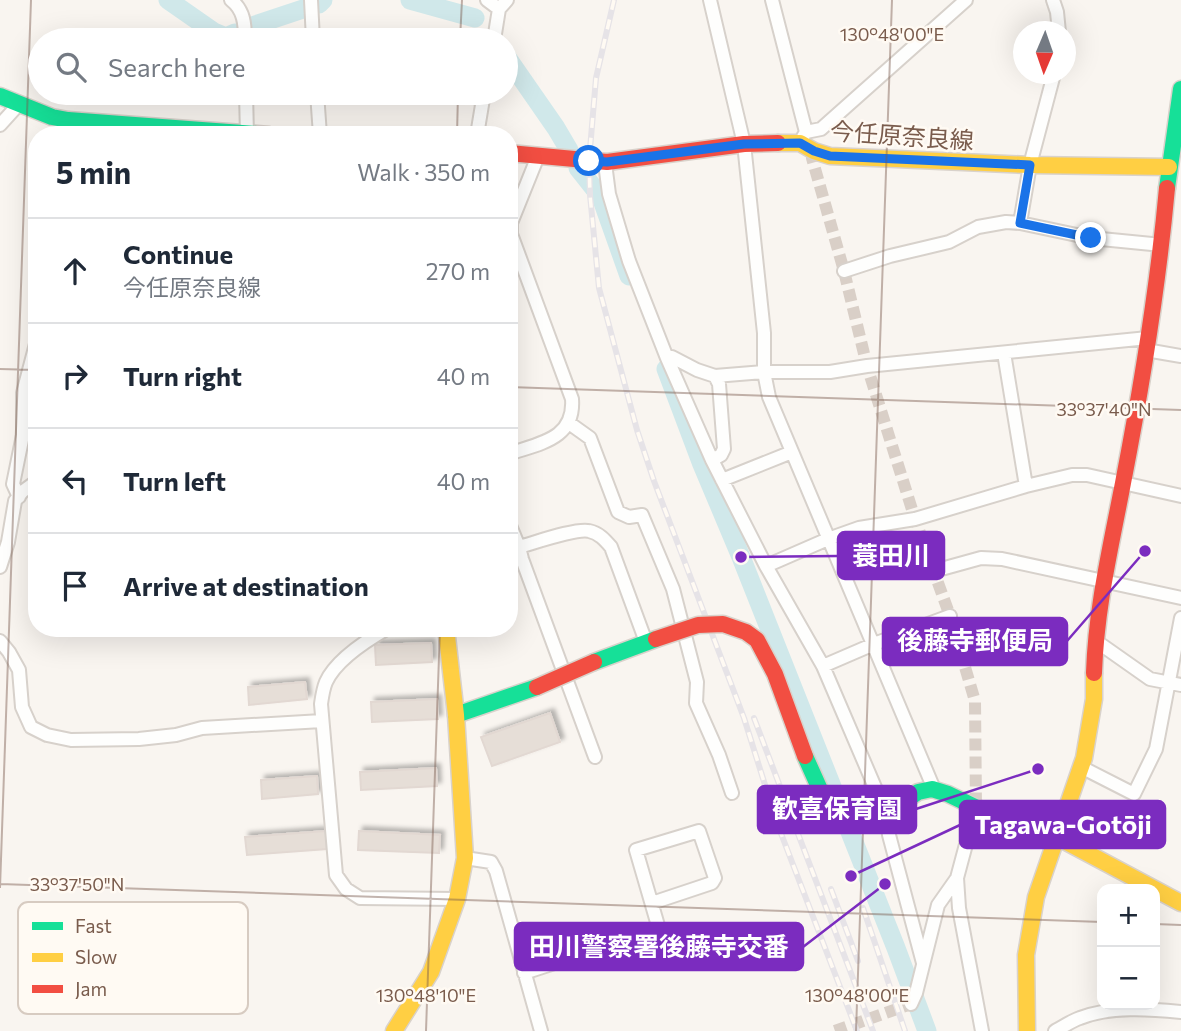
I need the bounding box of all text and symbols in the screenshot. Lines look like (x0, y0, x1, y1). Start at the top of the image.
north arrow (1013, 21, 1076, 84)
text: 130°48'00"E (840, 23, 944, 45)
search box (28, 28, 518, 105)
icon: search (52, 48, 90, 86)
text: Search here (108, 51, 246, 82)
street label: 今任原奈良線 (829, 116, 975, 154)
route start (573, 145, 604, 176)
text: 5 min (56, 153, 131, 190)
text: Walk · 350 m (357, 158, 490, 186)
route end (1075, 222, 1106, 253)
text: Continue (123, 238, 233, 269)
icon: ahead (56, 252, 94, 290)
text: 270 m (426, 257, 490, 285)
text: 今任原奈良線 (123, 273, 261, 301)
icon: right (56, 357, 94, 395)
text: Turn right (123, 360, 242, 391)
text: 40 m (437, 362, 490, 390)
text: 33°37'40"N (1056, 398, 1152, 420)
icon: left (56, 462, 94, 500)
text: Turn left (123, 465, 226, 496)
text: 40 m (437, 467, 490, 495)
callout: 蓑田川 (838, 532, 944, 579)
text: 蓑田川 (852, 539, 930, 570)
icon: arrive (56, 567, 94, 605)
text: Arrive at destination (123, 570, 369, 601)
callout: 後藤寺郵便局 (883, 618, 1067, 665)
text: 後藤寺郵便局 (897, 624, 1053, 655)
callout: 歓喜保育園 (758, 786, 916, 833)
text: 歓喜保育園 (772, 792, 902, 823)
callout: Tagawa-Gotōji (960, 801, 1165, 848)
text: Tagawa-Gotōji (974, 808, 1152, 839)
text: 33°37'50"N (30, 873, 124, 895)
map controls (1097, 884, 1160, 1010)
button: + (1097, 884, 1160, 947)
legend (18, 902, 248, 1014)
text: Fast (75, 914, 112, 937)
callout: 田川警察署後藤寺交番 (515, 923, 803, 970)
text: 田川警察署後藤寺交番 (529, 930, 789, 961)
text: Slow (75, 945, 117, 968)
button: − (1097, 947, 1160, 1010)
text: Jam (75, 977, 107, 1000)
text: 130°48'10"E (376, 984, 476, 1006)
text: 130°48'00"E (805, 984, 909, 1006)

